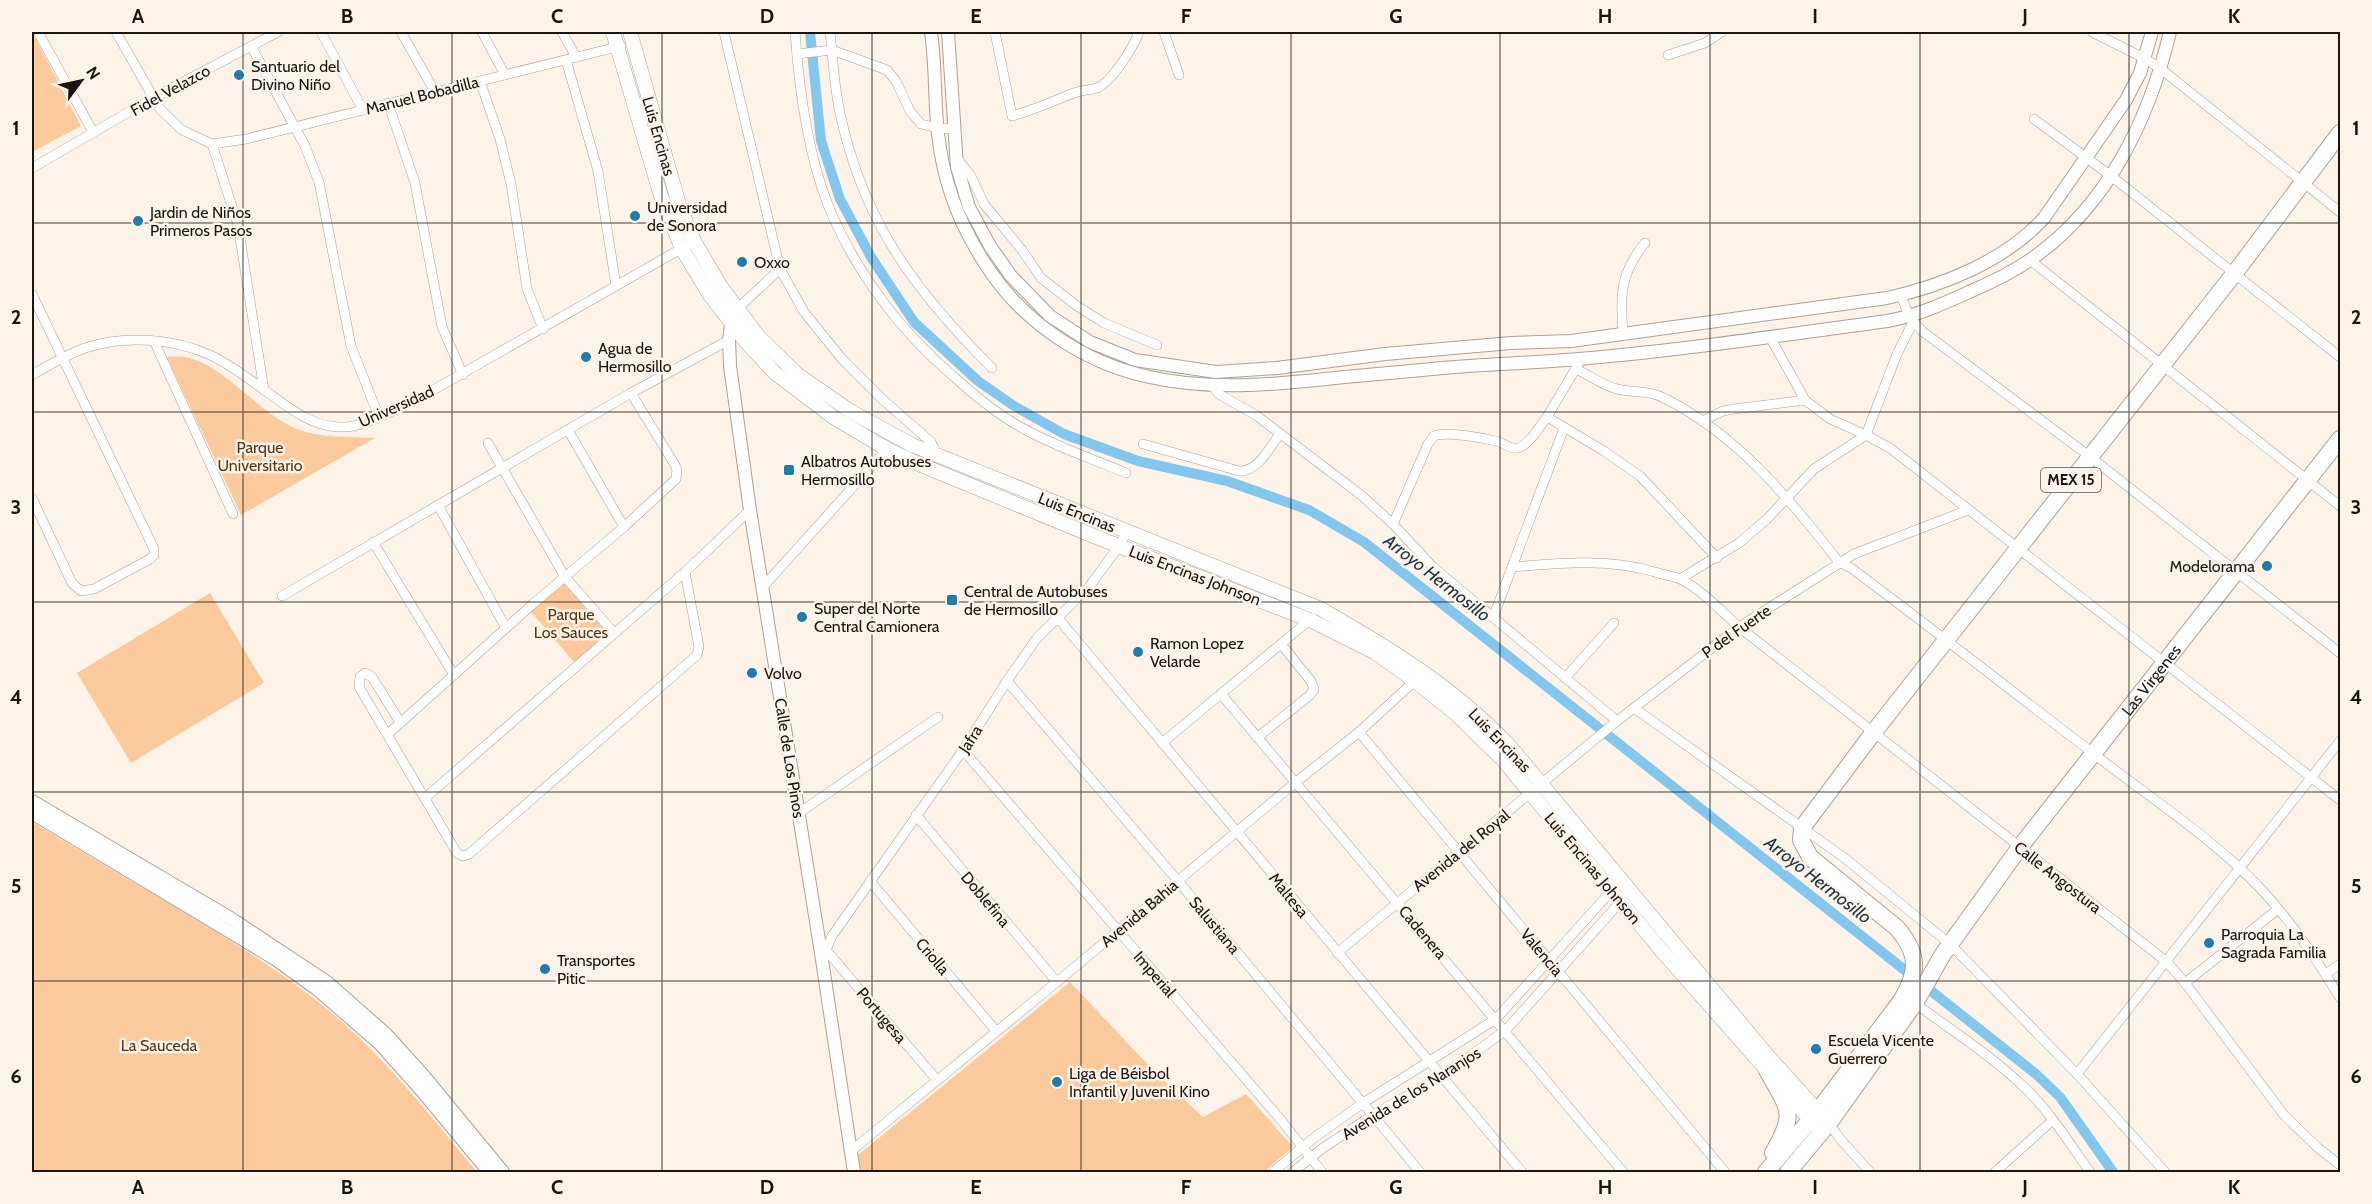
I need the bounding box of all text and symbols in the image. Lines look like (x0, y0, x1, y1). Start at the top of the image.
text: A (132, 4, 145, 28)
text: B (341, 4, 353, 28)
text: C (551, 4, 563, 28)
text: D (760, 4, 774, 28)
text: E (970, 4, 982, 28)
text: F (1181, 4, 1192, 28)
text: G (1389, 4, 1403, 28)
text: H (1598, 4, 1612, 28)
text: I (1812, 4, 1818, 28)
text: J (2021, 4, 2028, 28)
text: K (2228, 4, 2241, 28)
north arrow (51, 51, 111, 111)
place label: Santuario del Divino Niño (251, 57, 340, 94)
street label: Fidel Velazco (127, 61, 213, 120)
text: N (82, 63, 104, 83)
marker: Santuario del Divino Niño (232, 68, 246, 82)
street label: Manuel Bobadilla (364, 72, 481, 119)
street label: Luis Encinas (638, 94, 679, 178)
text: 1 (12, 116, 20, 140)
text: 1 (2352, 116, 2360, 140)
place label: Universidad de Sonora (647, 198, 727, 235)
place label: Jardin de Niños Primeros Pasos (149, 203, 253, 240)
marker: Universidad de Sonora (628, 209, 642, 223)
marker: Jardin de Niños Primeros Pasos (131, 214, 145, 228)
place label: Oxxo (754, 253, 790, 272)
marker: Oxxo (735, 255, 749, 269)
text: 2 (11, 305, 21, 329)
text: 2 (2351, 305, 2361, 329)
place label: Agua de Hermosillo (598, 339, 672, 376)
marker: Agua de Hermosillo (579, 350, 593, 364)
street label: Universidad (356, 381, 437, 431)
park label: Parque Universitario (218, 438, 303, 475)
place label: Albatros Autobuses Hermosillo (801, 452, 931, 489)
marker: Albatros Autobuses Hermosillo (782, 463, 796, 477)
road number: MEX 15 (2041, 468, 2101, 492)
street label: Luis Encinas (1035, 488, 1118, 537)
text: 3 (11, 495, 21, 519)
text: 3 (2351, 495, 2361, 519)
water label: Arroyo Hermosillo (1378, 529, 1495, 626)
street label: Luis Encinas Johnson (1126, 542, 1263, 609)
place label: Modelorama (2169, 557, 2255, 576)
marker: Modelorama (2260, 559, 2274, 573)
place label: Central de Autobuses de Hermosillo (964, 582, 1108, 619)
marker: Central de Autobuses de Hermosillo (945, 593, 959, 607)
place label: Super del Norte Central Camionera (814, 599, 940, 636)
street label: P del Fuerte (1698, 601, 1775, 662)
park label: Parque Los Sauces (534, 605, 608, 642)
marker: Super del Norte Central Camionera (795, 610, 809, 624)
place label: Ramon Lopez Velarde (1150, 634, 1244, 671)
street label: Las Virgenes (2118, 641, 2185, 720)
marker: Ramon Lopez Velarde (1131, 645, 1145, 659)
place label: Volvo (764, 664, 802, 683)
marker: Volvo (745, 666, 759, 680)
text: 4 (10, 685, 22, 709)
text: 4 (2350, 685, 2362, 709)
street label: Calle de Los Pinos (771, 697, 808, 820)
street label: Luis Encinas (1465, 704, 1535, 777)
street label: Jafra (954, 721, 987, 758)
street label: Avenida del Royal (1409, 805, 1514, 895)
street label: Luis Encinas Johnson (1540, 809, 1645, 928)
water label: Arroyo Hermosillo (1759, 831, 1876, 928)
street label: Calle Angostura (2010, 837, 2105, 918)
street label: Doblefina (957, 868, 1014, 931)
street label: Maltesa (1265, 869, 1313, 922)
text: 5 (11, 874, 21, 898)
text: 5 (2351, 874, 2361, 898)
street label: Avenida Bahia (1097, 875, 1182, 951)
street label: Salustiana (1185, 893, 1244, 958)
street label: Cadenera (1395, 902, 1451, 963)
street label: Valencia (1516, 925, 1567, 980)
place label: Parroquia La Sagrada Familia (2221, 925, 2327, 962)
street label: Criolla (912, 934, 954, 979)
marker: Parroquia La Sagrada Familia (2202, 936, 2216, 950)
street label: Imperial (1129, 947, 1180, 1001)
place label: Transportes Pitic (557, 951, 636, 988)
marker: Transportes Pitic (538, 962, 552, 976)
street label: Portugesa (853, 984, 911, 1047)
place label: Escuela Vicente Guerrero (1828, 1031, 1934, 1068)
park label: La Sauceda (121, 1036, 198, 1055)
marker: Escuela Vicente Guerrero (1809, 1042, 1823, 1056)
street label: Avenida de los Naranjos (1338, 1043, 1485, 1144)
text: 6 (10, 1064, 22, 1088)
place label: Liga de Béisbol Infantil y Juvenil Kino (1069, 1064, 1210, 1101)
text: 6 (2350, 1064, 2362, 1088)
marker: Liga de Béisbol Infantil y Juvenil Kino (1050, 1075, 1064, 1089)
text: A (132, 1175, 145, 1199)
text: B (341, 1175, 353, 1199)
text: C (551, 1175, 563, 1199)
text: D (760, 1175, 774, 1199)
text: E (970, 1175, 982, 1199)
text: F (1181, 1175, 1192, 1199)
text: G (1389, 1175, 1403, 1199)
text: H (1598, 1175, 1612, 1199)
text: I (1812, 1175, 1818, 1199)
text: J (2021, 1175, 2028, 1199)
text: K (2228, 1175, 2241, 1199)

